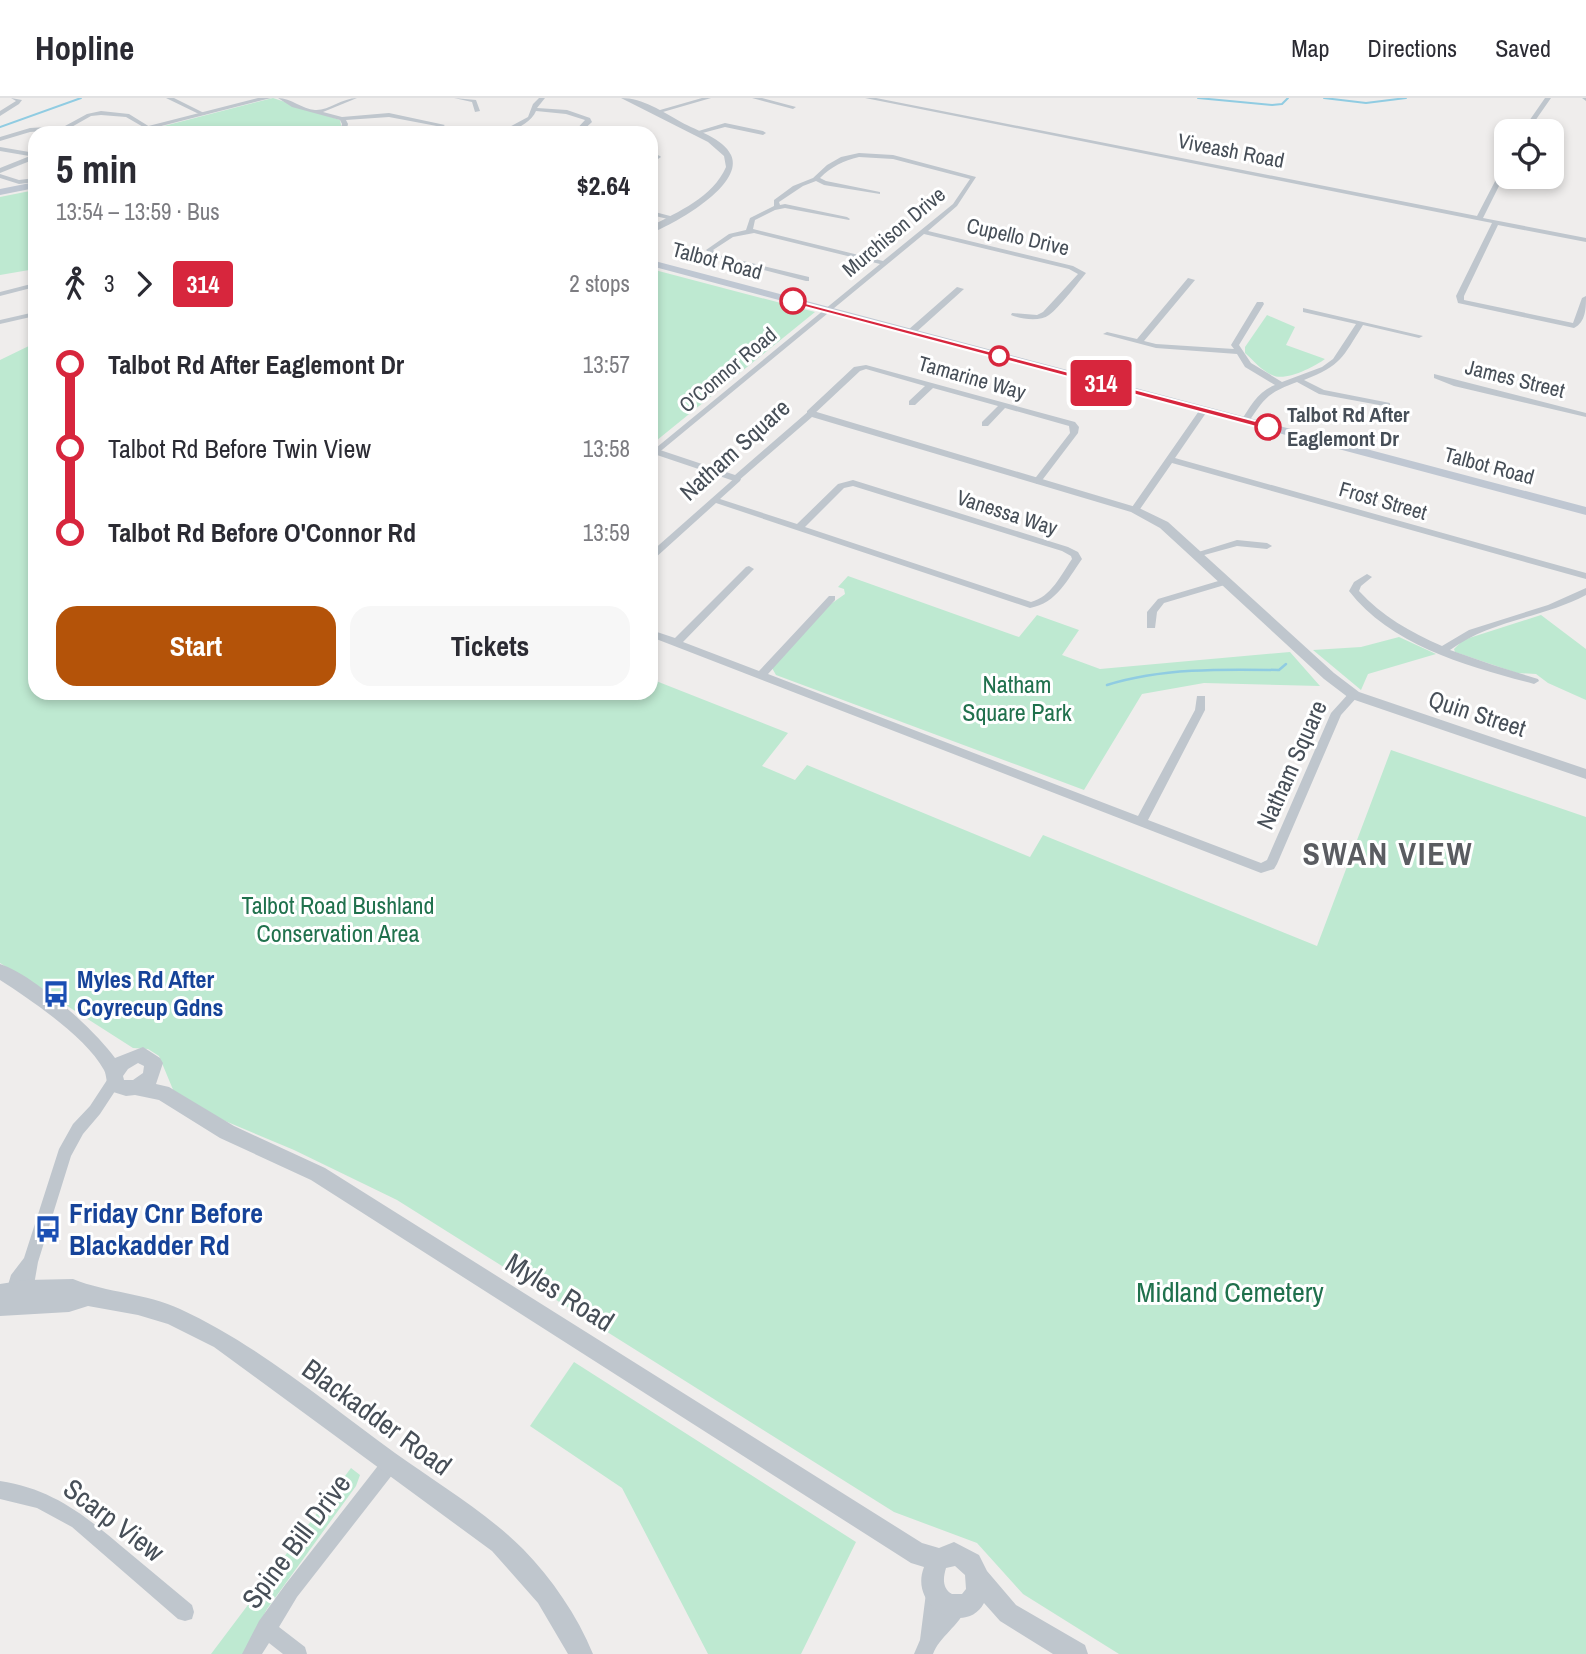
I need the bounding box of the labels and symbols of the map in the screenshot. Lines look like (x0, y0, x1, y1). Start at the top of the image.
street label: Viveash Road (1175, 126, 1287, 175)
street label: Murchison Drive (836, 180, 951, 283)
street label: Cupello Drive (964, 211, 1072, 262)
street label: Talbot Road (669, 235, 765, 286)
unlabelled marker (780, 288, 806, 314)
street label: O'Connor Road (673, 320, 783, 419)
unlabelled marker (989, 346, 1009, 366)
street label: Tamarine Way (915, 348, 1030, 407)
street label: James Street (1462, 352, 1568, 405)
line badge: 314 (1061, 360, 1141, 406)
street label: Natham Square (672, 391, 796, 507)
place label: Talbot Rd After Eaglemont Dr (1287, 400, 1410, 453)
marker: Talbot Rd After Eaglemont Dr (1255, 414, 1281, 440)
street label: Talbot Road (1441, 440, 1537, 491)
street label: Frost Street (1336, 474, 1431, 527)
street label: Vanessa Way (953, 483, 1062, 543)
park label: Natham Square Park (962, 668, 1072, 728)
street label: Quin Street (1424, 682, 1531, 744)
street label: Natham Square (1248, 695, 1334, 834)
district label: SWAN VIEW (1302, 832, 1474, 875)
park label: Talbot Road Bushland Conservation Area (242, 889, 434, 949)
place label: Myles Rd After Coyrecup Gdns (77, 963, 224, 1023)
bus stop icon: Myles Rd After Coyrecup Gdns (41, 979, 71, 1009)
place label: Friday Cnr Before Blackadder Rd (69, 1194, 263, 1264)
bus stop icon: Friday Cnr Before Blackadder Rd (33, 1214, 63, 1244)
street label: Myles Road (499, 1244, 621, 1340)
park label: Midland Cemetery (1136, 1273, 1324, 1311)
street label: Blackadder Road (295, 1350, 459, 1484)
street label: Spine Bill Drive (233, 1466, 359, 1616)
street label: Scarp View (56, 1470, 172, 1571)

